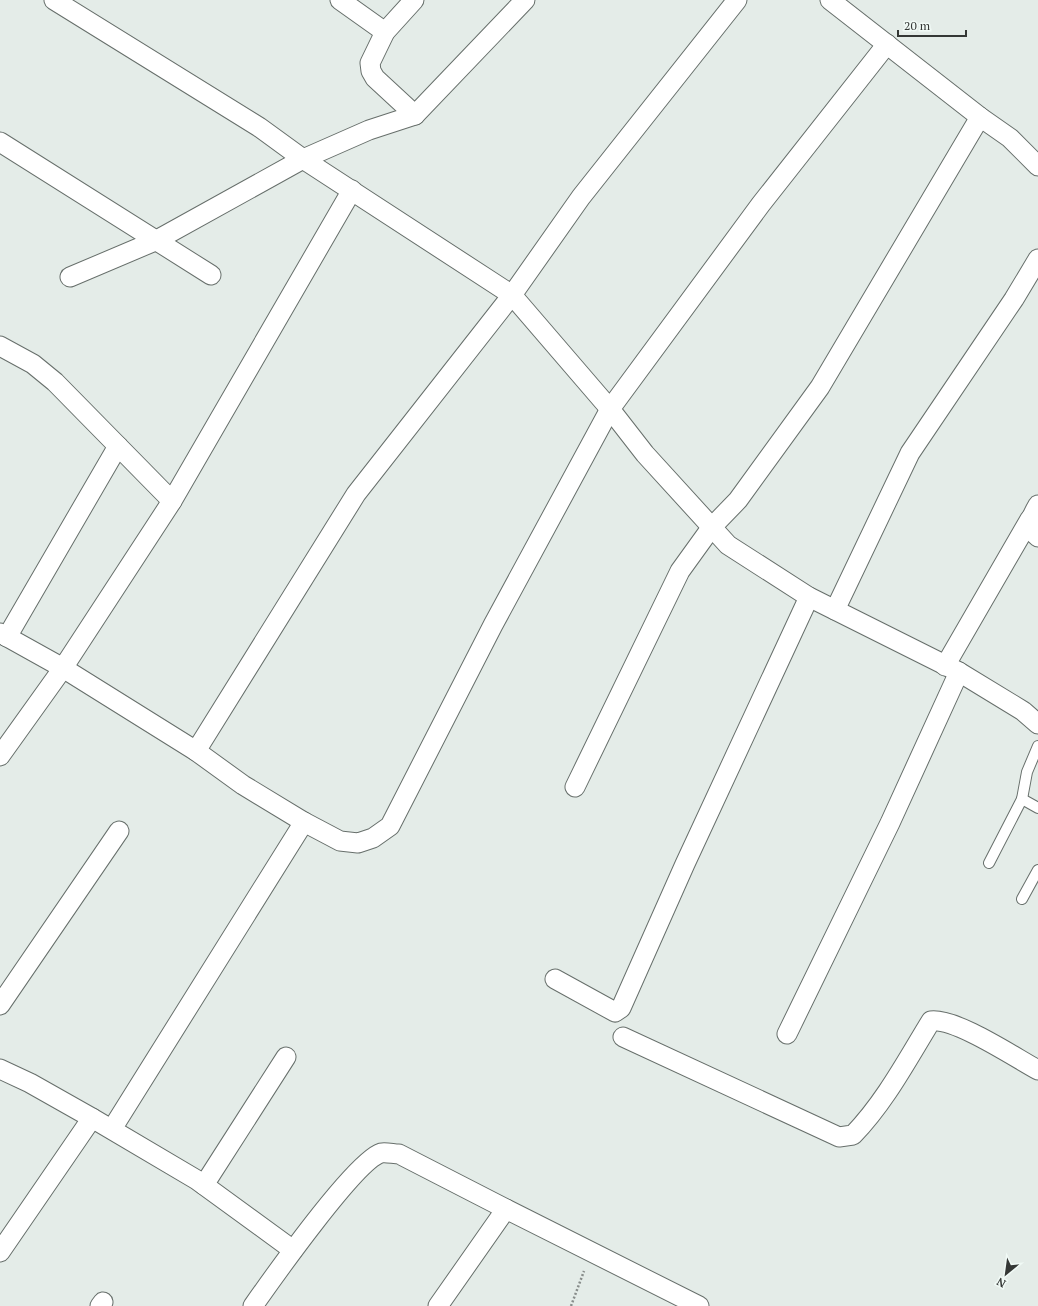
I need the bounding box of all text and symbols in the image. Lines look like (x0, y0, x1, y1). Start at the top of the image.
scale bar (898, 12, 966, 38)
text: 20 m (904, 18, 931, 33)
north arrow (986, 1254, 1026, 1294)
text: N (994, 1274, 1008, 1291)

